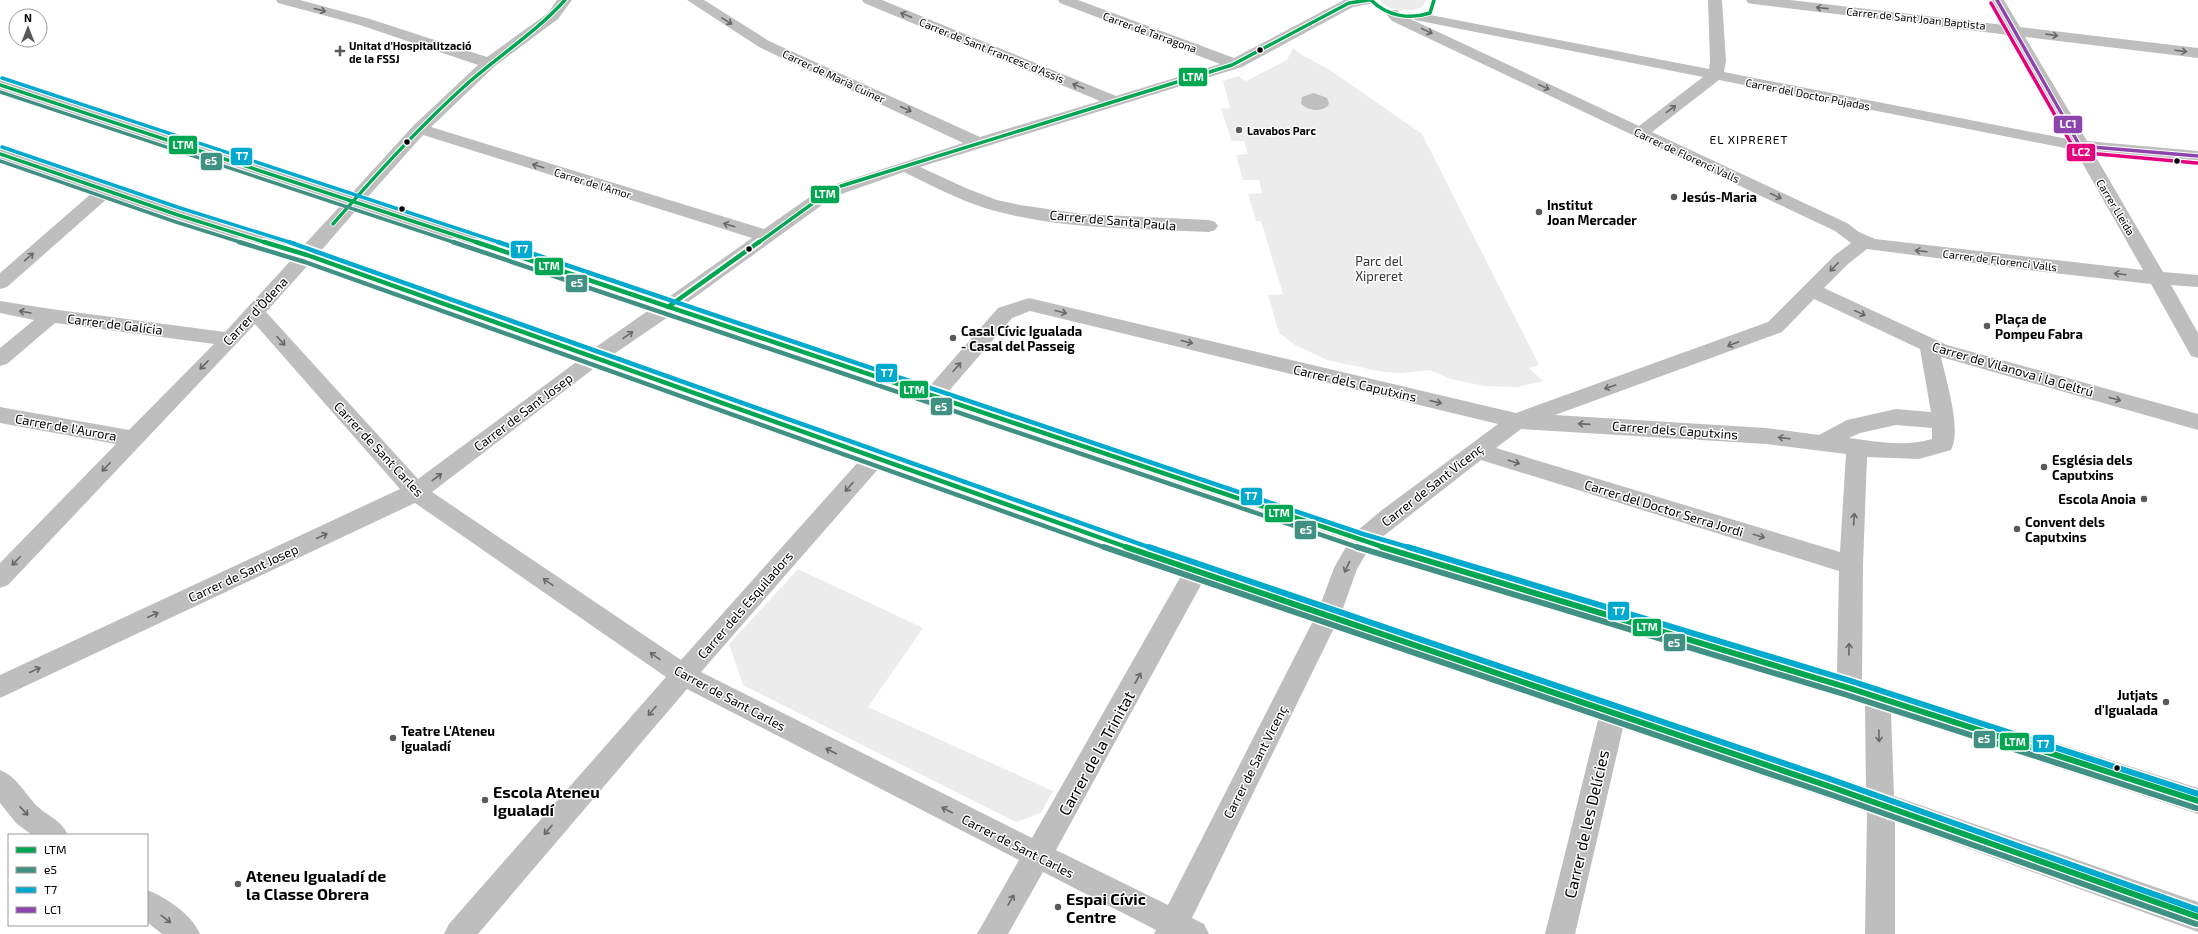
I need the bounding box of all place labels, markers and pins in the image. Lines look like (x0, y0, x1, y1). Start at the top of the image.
place label: Unitat d'Hospitalització de la FSSJ (349, 39, 472, 65)
marker: Unitat d'Hospitalització de la FSSJ (334, 45, 346, 57)
unlabelled marker (1255, 45, 1265, 55)
place label: Lavabos Parc (1247, 124, 1316, 137)
marker: Lavabos Parc (1234, 125, 1244, 135)
unlabelled marker (402, 137, 412, 147)
unlabelled marker (2172, 156, 2182, 166)
place label: Jesús-Maria (1682, 189, 1757, 205)
marker: Jesús-Maria (1669, 192, 1679, 202)
place label: Institut Joan Mercader (1547, 197, 1637, 228)
unlabelled marker (397, 204, 407, 214)
marker: Institut Joan Mercader (1534, 207, 1544, 217)
unlabelled marker (744, 244, 754, 254)
place label: Plaça de Pompeu Fabra (1995, 311, 2083, 342)
marker: Plaça de Pompeu Fabra (1982, 321, 1992, 331)
place label: Casal Cívic Igualada - Casal del Passeig (961, 323, 1082, 354)
marker: Casal Cívic Igualada - Casal del Passeig (948, 333, 958, 343)
place label: Església dels Caputxins (2052, 452, 2133, 483)
marker: Església dels Caputxins (2039, 462, 2049, 472)
place label: Escola Anoia (2058, 491, 2136, 507)
marker: Escola Anoia (2139, 494, 2149, 504)
place label: Convent dels Caputxins (2025, 514, 2105, 545)
marker: Convent dels Caputxins (2012, 524, 2022, 534)
place label: Jutjats d'Igualada (2094, 687, 2158, 718)
marker: Jutjats d'Igualada (2161, 697, 2171, 707)
place label: Teatre L'Ateneu Igualadí (401, 723, 495, 754)
marker: Teatre L'Ateneu Igualadí (388, 733, 398, 743)
unlabelled marker (2112, 763, 2122, 773)
place label: Escola Ateneu Igualadí (493, 782, 600, 819)
marker: Escola Ateneu Igualadí (480, 795, 490, 805)
place label: Ateneu Igualadí de la Classe Obrera (246, 866, 386, 903)
marker: Ateneu Igualadí de la Classe Obrera (233, 879, 243, 889)
place label: Espai Cívic Centre (1066, 889, 1146, 926)
marker: Espai Cívic Centre (1053, 902, 1063, 912)

